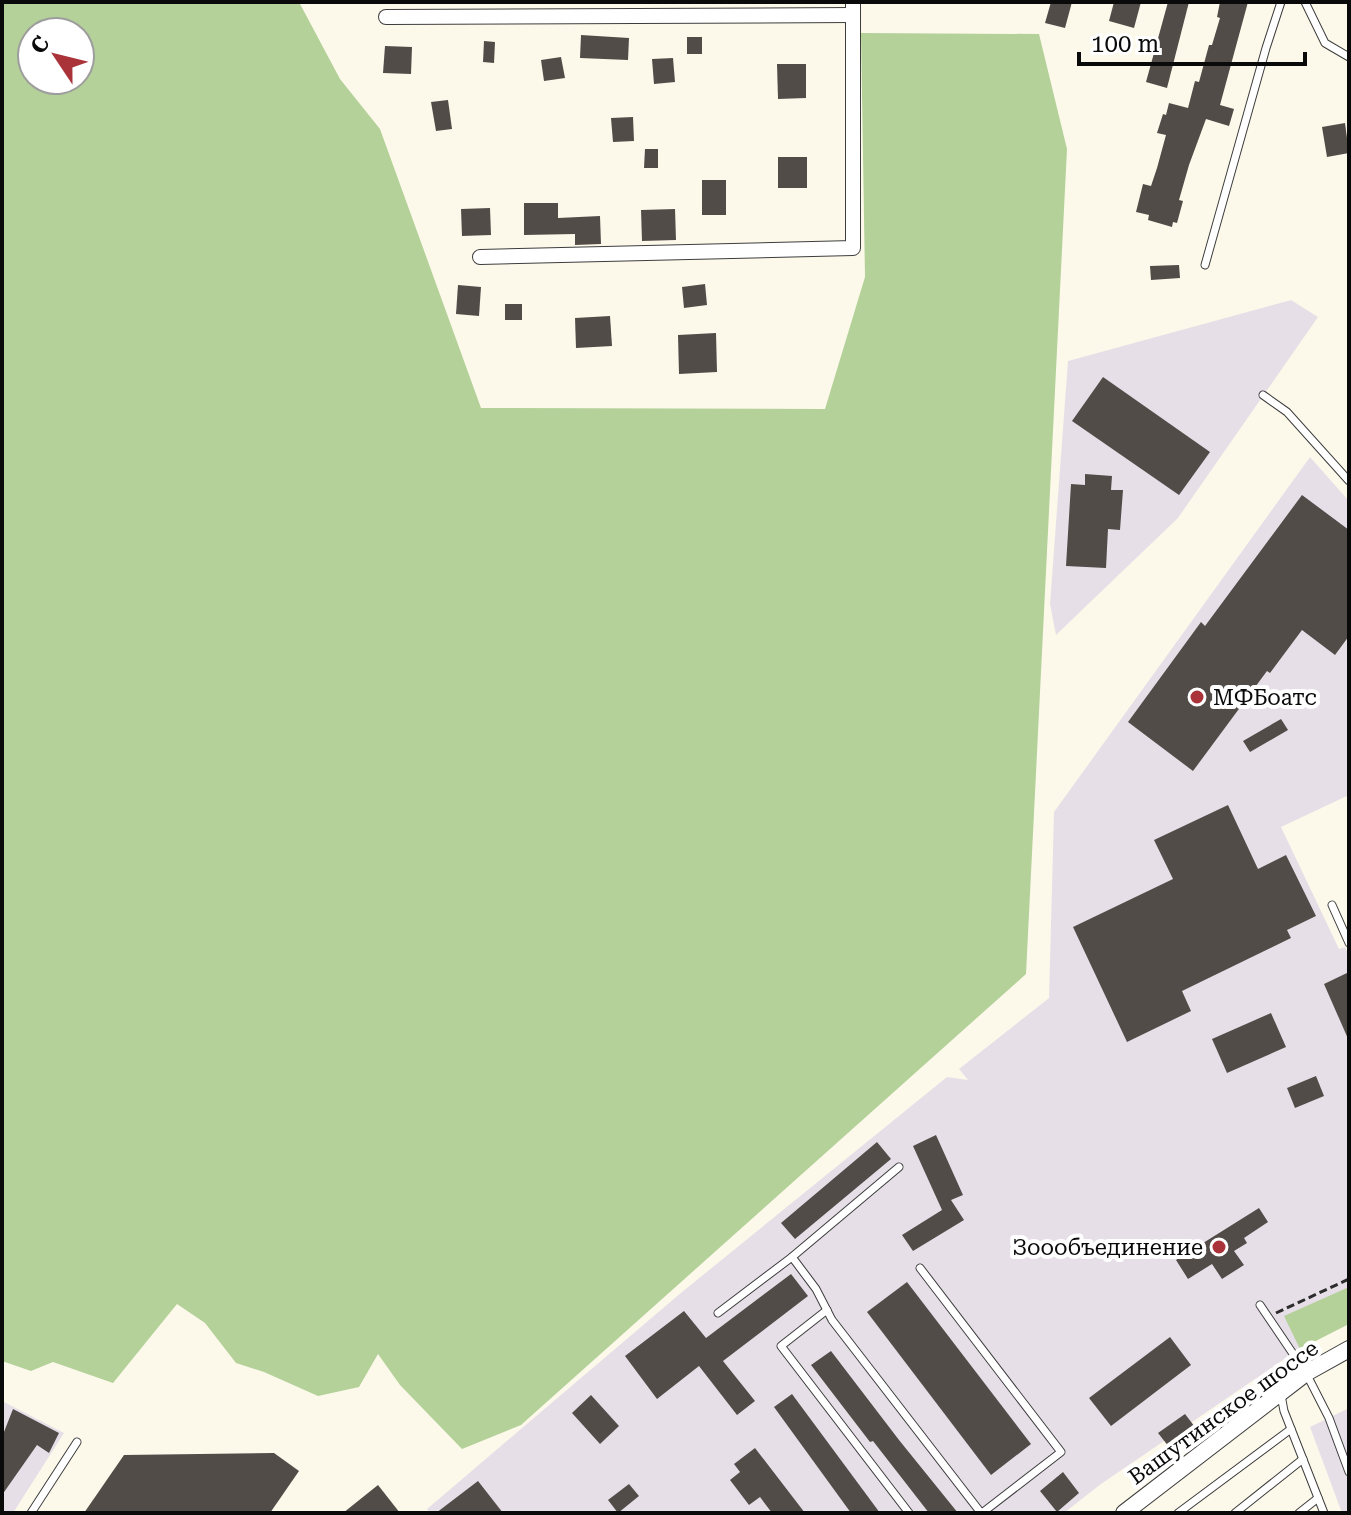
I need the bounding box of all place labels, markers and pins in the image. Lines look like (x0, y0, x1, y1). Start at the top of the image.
place label: МФБоатс (1213, 685, 1317, 710)
marker: МФБоатс (1188, 688, 1206, 706)
place label: Зоообъединение (1012, 1235, 1203, 1260)
marker: Зоообъединение (1210, 1238, 1228, 1256)

